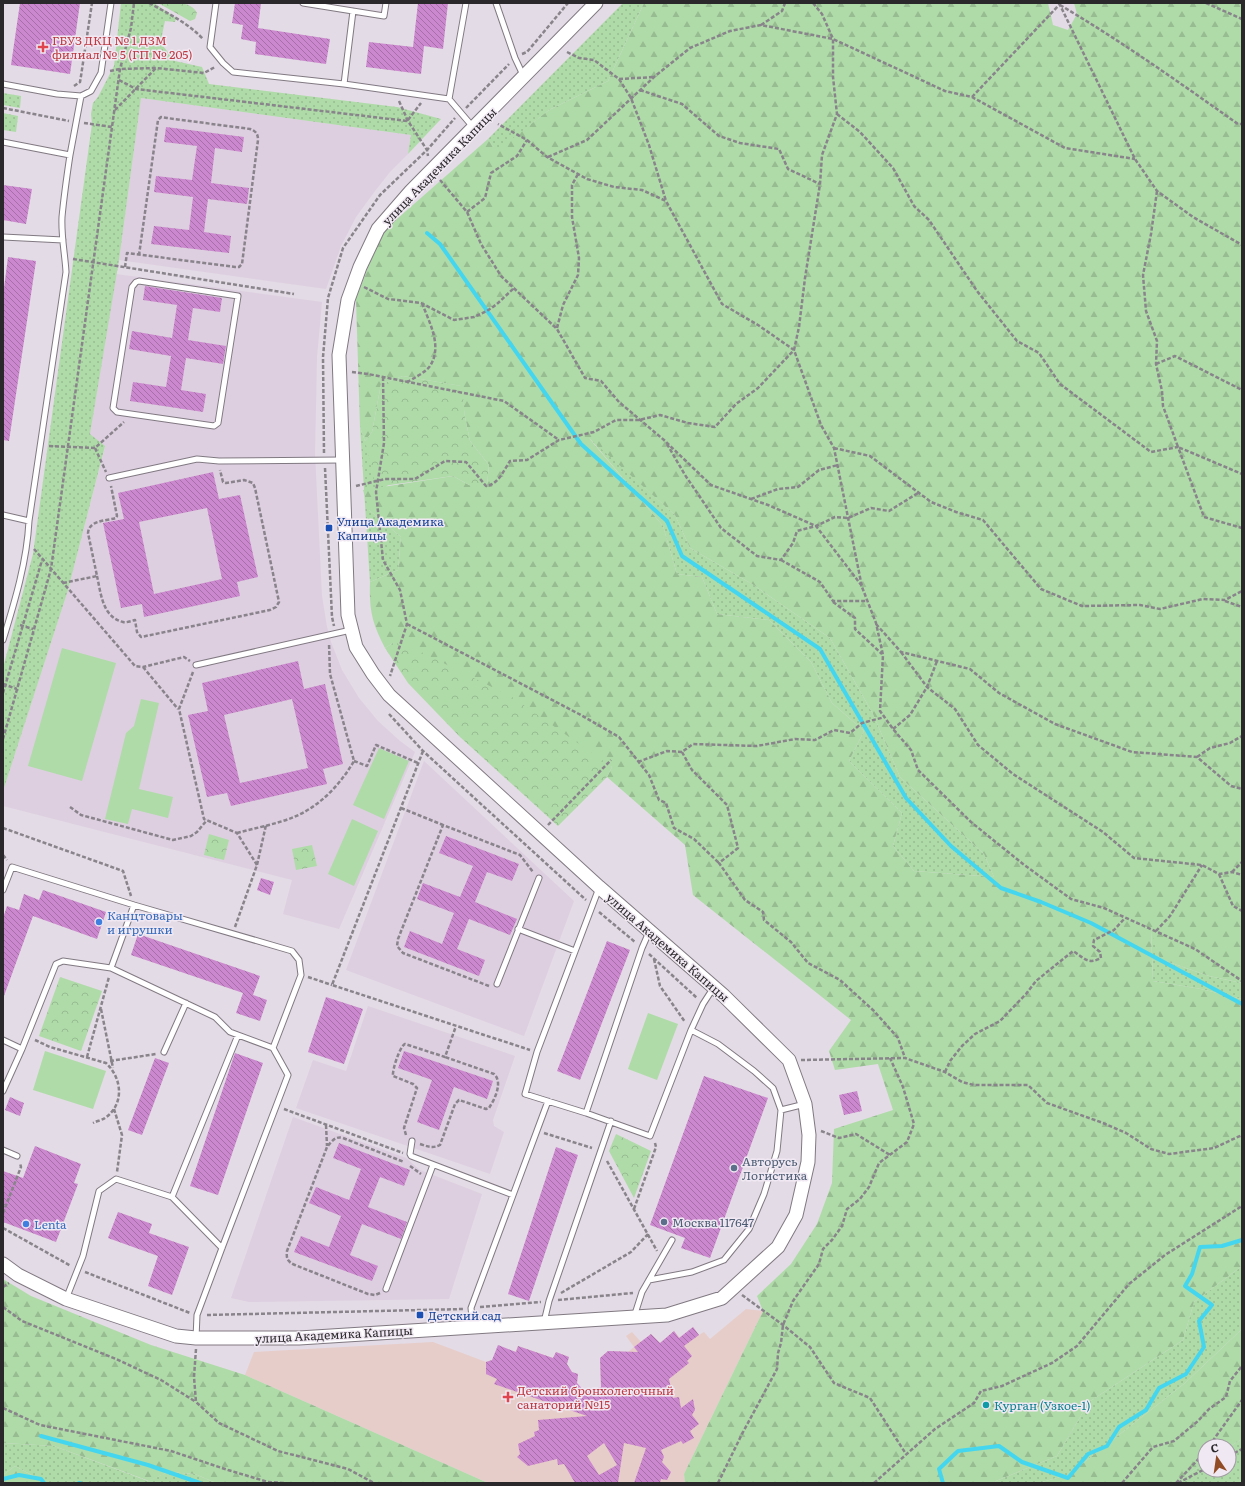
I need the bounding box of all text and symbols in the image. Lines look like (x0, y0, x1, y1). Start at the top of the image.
place label: ГБУЗ ДКЦ № 1 ДЗМ филиал № 5 (ГП № 205) (52, 31, 192, 63)
marker: ГБУЗ ДКЦ № 1 ДЗМ филиал № 5 (ГП № 205) (37, 41, 49, 53)
street label: улица Академика Капицы (378, 103, 500, 229)
place label: Улица Академика Капицы (337, 512, 444, 544)
marker: Улица Академика Капицы (324, 523, 334, 533)
street label: улица Академика Капицы (602, 888, 734, 1006)
place label: Канцтовары и игрушки (107, 906, 183, 938)
marker: Канцтовары и игрушки (94, 917, 104, 927)
place label: Авторусь Логистика (742, 1152, 808, 1184)
marker: Авторусь Логистика (729, 1163, 739, 1173)
place label: Москва 117647 (672, 1213, 754, 1231)
place label: Lenta (34, 1215, 67, 1233)
marker: Москва 117647 (659, 1217, 669, 1227)
marker: Lenta (21, 1219, 31, 1229)
place label: Детский сад (428, 1306, 501, 1324)
marker: Детский сад (415, 1310, 425, 1320)
street label: улица Академика Капицы (255, 1321, 414, 1347)
place label: Детский бронхолегочный санаторий №15 (517, 1381, 674, 1413)
marker: Детский бронхолегочный санаторий №15 (502, 1391, 514, 1403)
place label: Курган (Узкое-1) (994, 1396, 1090, 1414)
marker: Курган (Узкое-1) (981, 1400, 991, 1410)
north arrow (1197, 1438, 1237, 1478)
text: С (1209, 1439, 1220, 1456)

